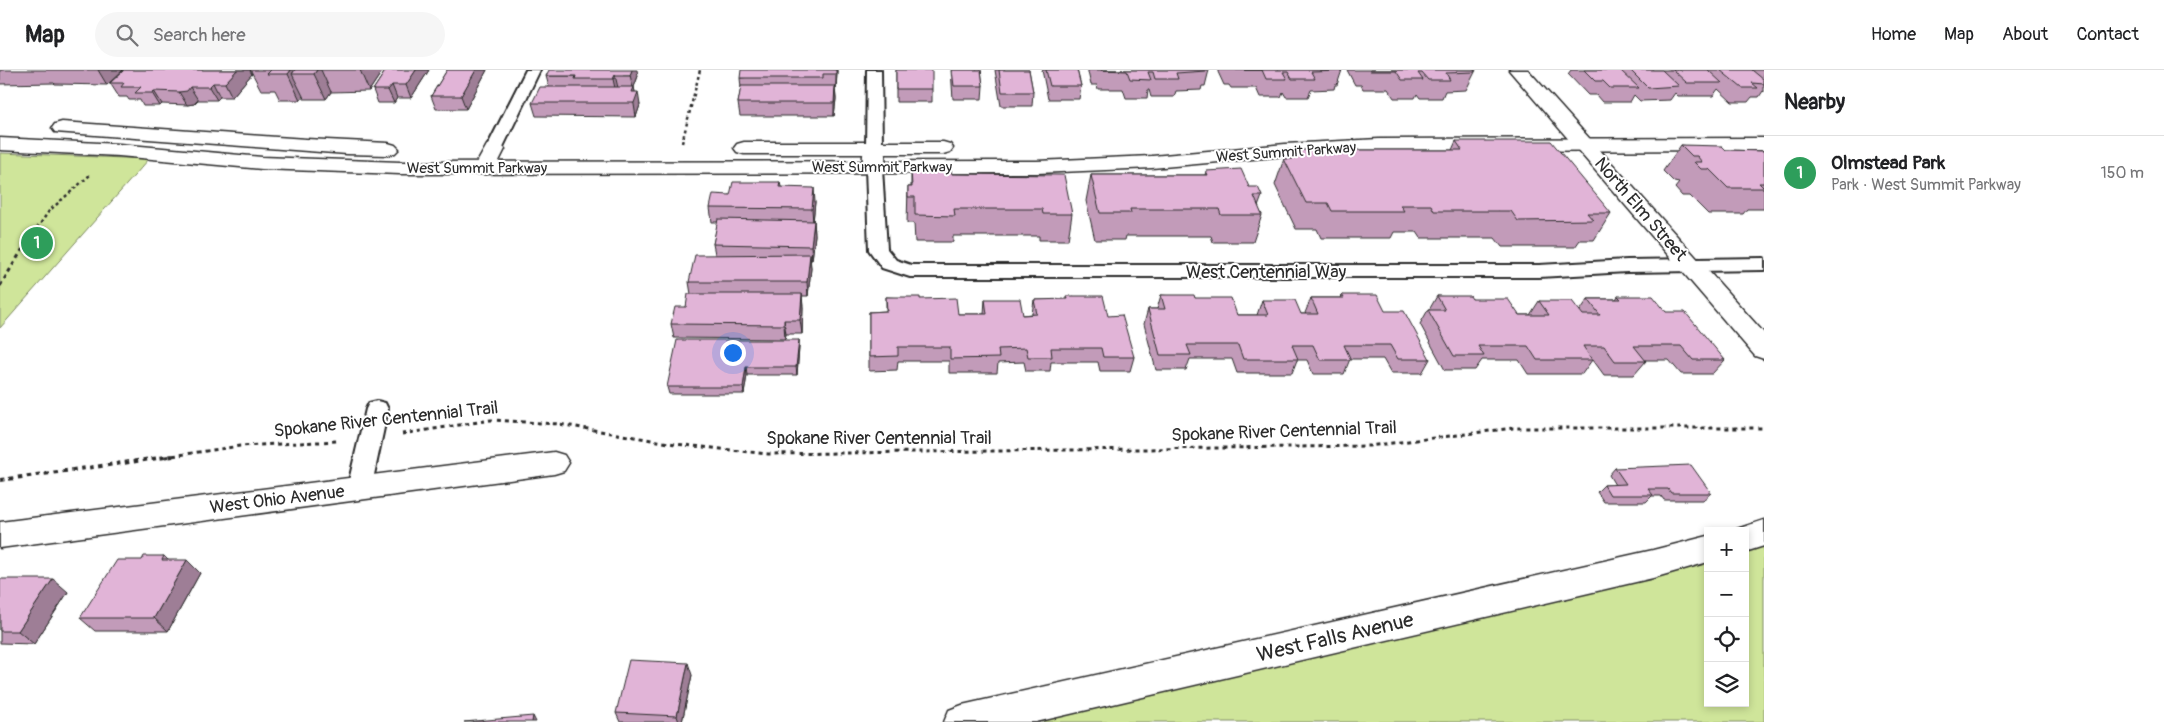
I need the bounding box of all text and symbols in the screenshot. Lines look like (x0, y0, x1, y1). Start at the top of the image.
search box (95, 12, 445, 57)
text: Map (25, 20, 65, 49)
icon: search (113, 21, 141, 49)
text: Search here (153, 23, 246, 47)
text: Home (1871, 23, 1916, 46)
text: Map (1944, 23, 1974, 46)
text: About (2002, 23, 2048, 46)
text: Contact (2076, 23, 2139, 46)
text: Nearby (1784, 89, 1845, 116)
street label: West Summit Parkway (1215, 138, 1357, 167)
text: Olmstead Park (1831, 151, 1945, 175)
street label: North Elm Street (1589, 153, 1693, 267)
street label: West Summit Parkway (812, 158, 953, 177)
street label: West Summit Parkway (407, 159, 548, 178)
text: 1 (1797, 163, 1803, 183)
text: 150 m (2100, 163, 2144, 183)
text: Park · West Summit Parkway (1831, 175, 2021, 195)
pin: 1 (21, 224, 53, 262)
street label: West Centennial Way (1186, 261, 1347, 284)
your location (720, 340, 746, 366)
street label: Spokane River Centennial Trail (273, 396, 499, 443)
street label: Spokane River Centennial Trail (1171, 416, 1397, 447)
street label: Spokane River Centennial Trail (766, 427, 992, 450)
street label: West Ohio Avenue (208, 480, 346, 519)
map controls (1704, 527, 1749, 707)
button: + (1704, 527, 1749, 572)
button: − (1704, 572, 1749, 617)
street label: West Falls Avenue (1254, 606, 1417, 669)
button: locate (1704, 617, 1749, 662)
button: layers (1704, 662, 1749, 707)

